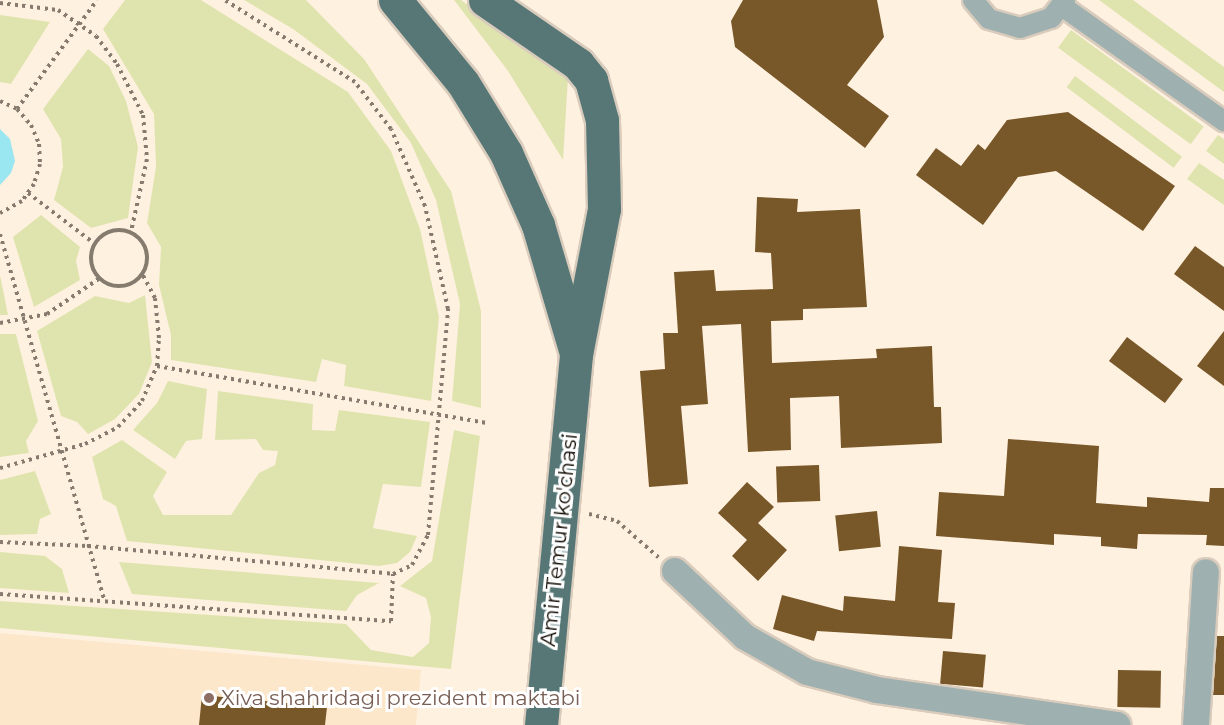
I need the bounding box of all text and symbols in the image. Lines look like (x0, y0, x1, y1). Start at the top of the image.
street label: Amir Temur ko'chasi (535, 432, 583, 648)
place label: Xiva shahridagi prezident maktabi (221, 685, 580, 711)
marker: Xiva shahridagi prezident maktabi (202, 691, 216, 705)

